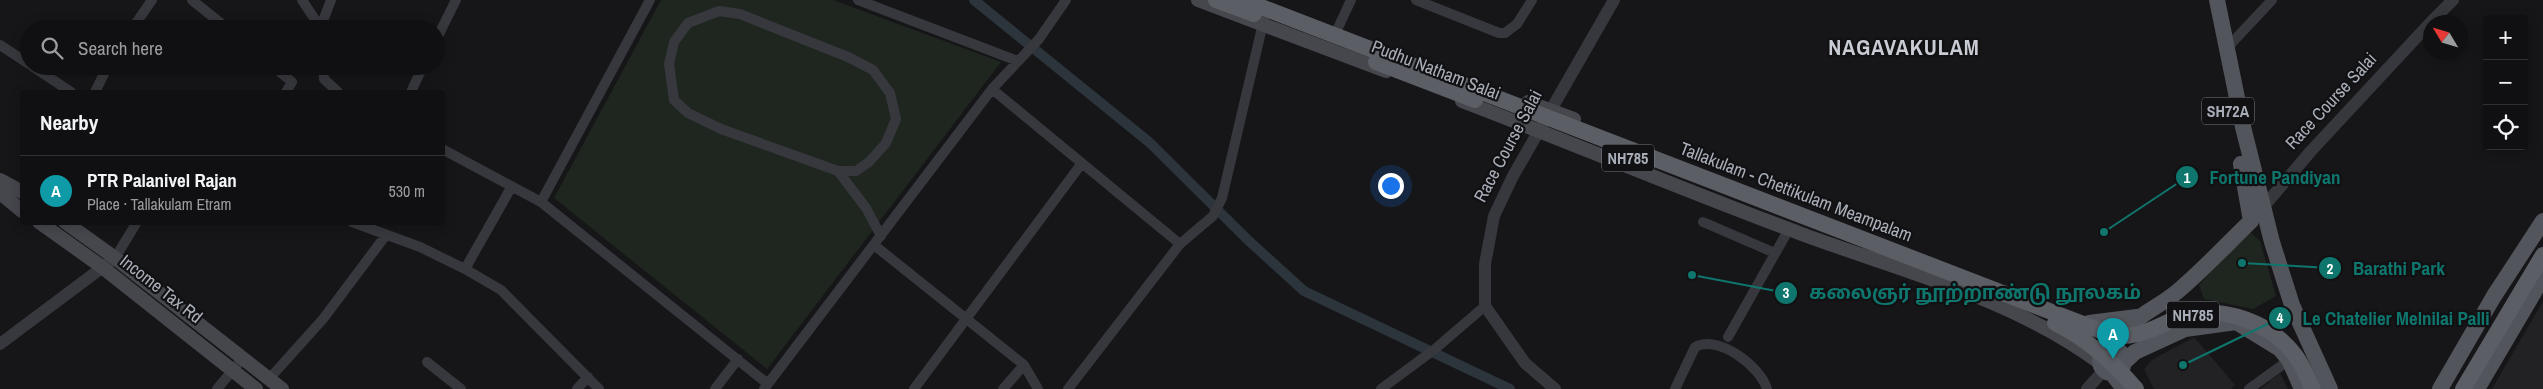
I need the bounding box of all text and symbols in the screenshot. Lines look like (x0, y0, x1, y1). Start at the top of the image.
north arrow (2423, 15, 2468, 60)
map controls (2483, 15, 2528, 150)
button: + (2483, 15, 2528, 60)
search box (20, 20, 445, 75)
district label: NAGAVAKULAM (1828, 32, 1980, 62)
street label: Pudhu Natham Salai (1368, 33, 1504, 106)
icon: search (38, 34, 66, 62)
text: Search here (78, 35, 163, 61)
street label: Race Course Salai (2279, 47, 2382, 154)
button: − (2483, 60, 2528, 105)
street label: Race Course Salai (1467, 85, 1548, 206)
road number: SH72A (2202, 98, 2254, 124)
button: locate (2483, 105, 2528, 150)
text: Nearby (40, 108, 98, 137)
street label: Tallakulam - Chettikulam Meampalam (1676, 136, 1916, 247)
road number: NH785 (1602, 144, 1654, 172)
callout: Fortune Pandiyan (2175, 160, 2350, 194)
text: Fortune Pandiyan (2210, 164, 2340, 190)
text: PTR Palanivel Rajan (87, 167, 237, 193)
text: 1 (2184, 167, 2191, 188)
your location (1378, 173, 1404, 199)
text: A (51, 180, 61, 202)
text: 530 m (389, 180, 425, 202)
text: Place · Tallakulam Etram (87, 193, 231, 215)
street label: Income Tax Rd (115, 248, 208, 329)
callout: Barathi Park (2318, 251, 2455, 285)
text: Barathi Park (2353, 255, 2445, 281)
text: 2 (2327, 258, 2334, 279)
callout: கலைஞர் நூற்றாண்டு நூலகம் (1774, 276, 2151, 310)
text: கலைஞர் நூற்றாண்டு நூலகம் (1809, 279, 2141, 305)
text: 3 (1783, 282, 1790, 303)
callout: Le Chatelier Melnilai Palli (2268, 301, 2500, 335)
road number: NH785 (2167, 302, 2219, 328)
text: Le Chatelier Melnilai Palli (2302, 305, 2490, 331)
text: 4 (2277, 307, 2284, 328)
pin: A (2097, 318, 2129, 359)

